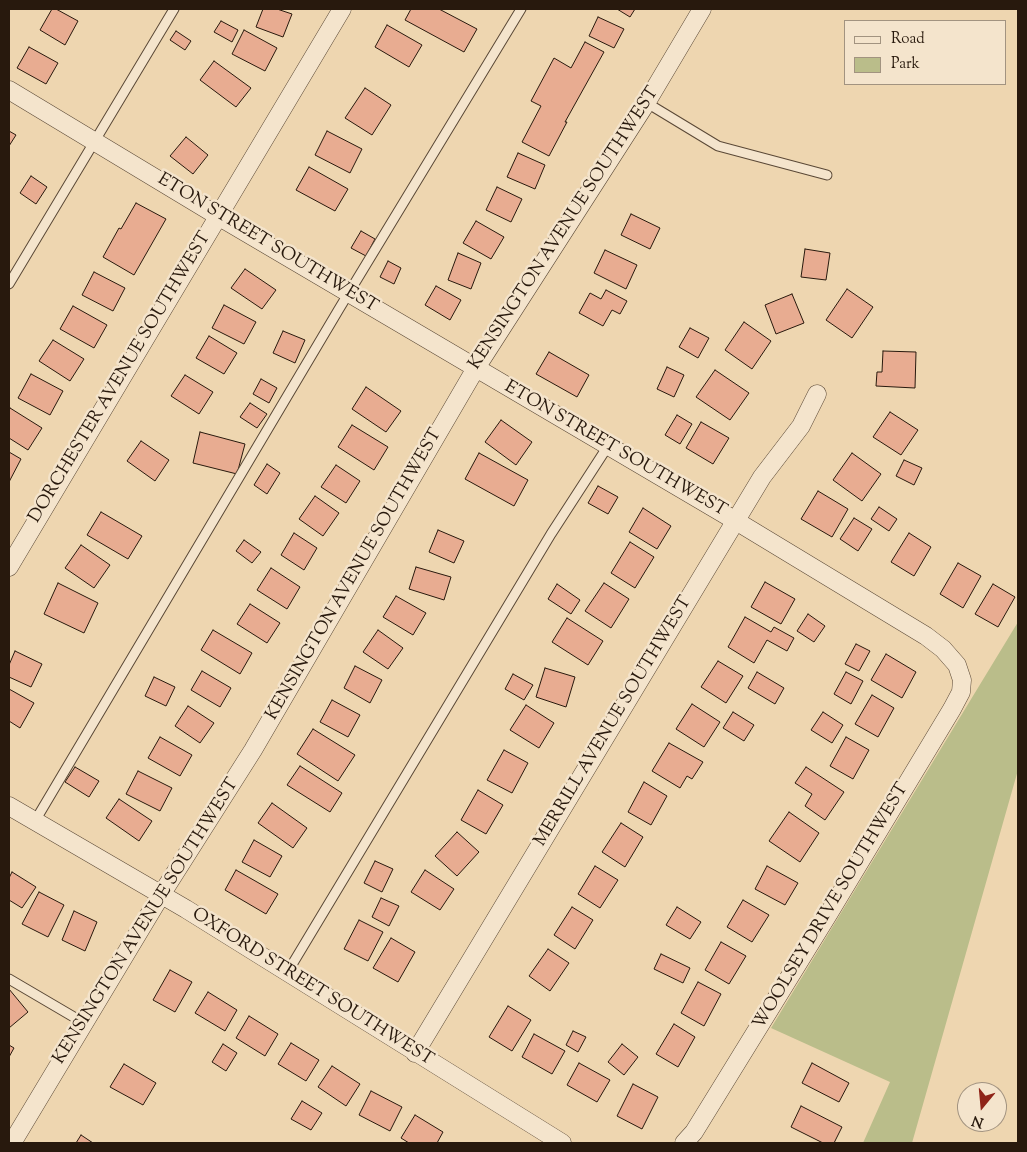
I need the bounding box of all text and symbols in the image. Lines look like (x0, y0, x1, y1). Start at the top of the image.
legend (844, 20, 1007, 85)
text: Road (891, 29, 925, 50)
text: Park (891, 54, 920, 75)
street label: KENSINGTON AVENUE SOUTHWEST (465, 83, 665, 375)
street label: ETON STREET SOUTHWEST (153, 170, 381, 318)
street label: DORCHESTER AVENUE SOUTHWEST (25, 229, 217, 527)
street label: ETON STREET SOUTHWEST (500, 377, 730, 523)
street label: KENSINGTON AVENUE SOUTHWEST (262, 425, 448, 725)
street label: MERRILL AVENUE SOUTHWEST (531, 593, 697, 851)
street label: KENSINGTON AVENUE SOUTHWEST (50, 775, 244, 1069)
street label: WOOLSEY DRIVE SOUTHWEST (750, 780, 914, 1034)
street label: OXFORD STREET SOUTHWEST (187, 904, 437, 1072)
north arrow (957, 1082, 1007, 1132)
text: N (970, 1109, 986, 1132)

